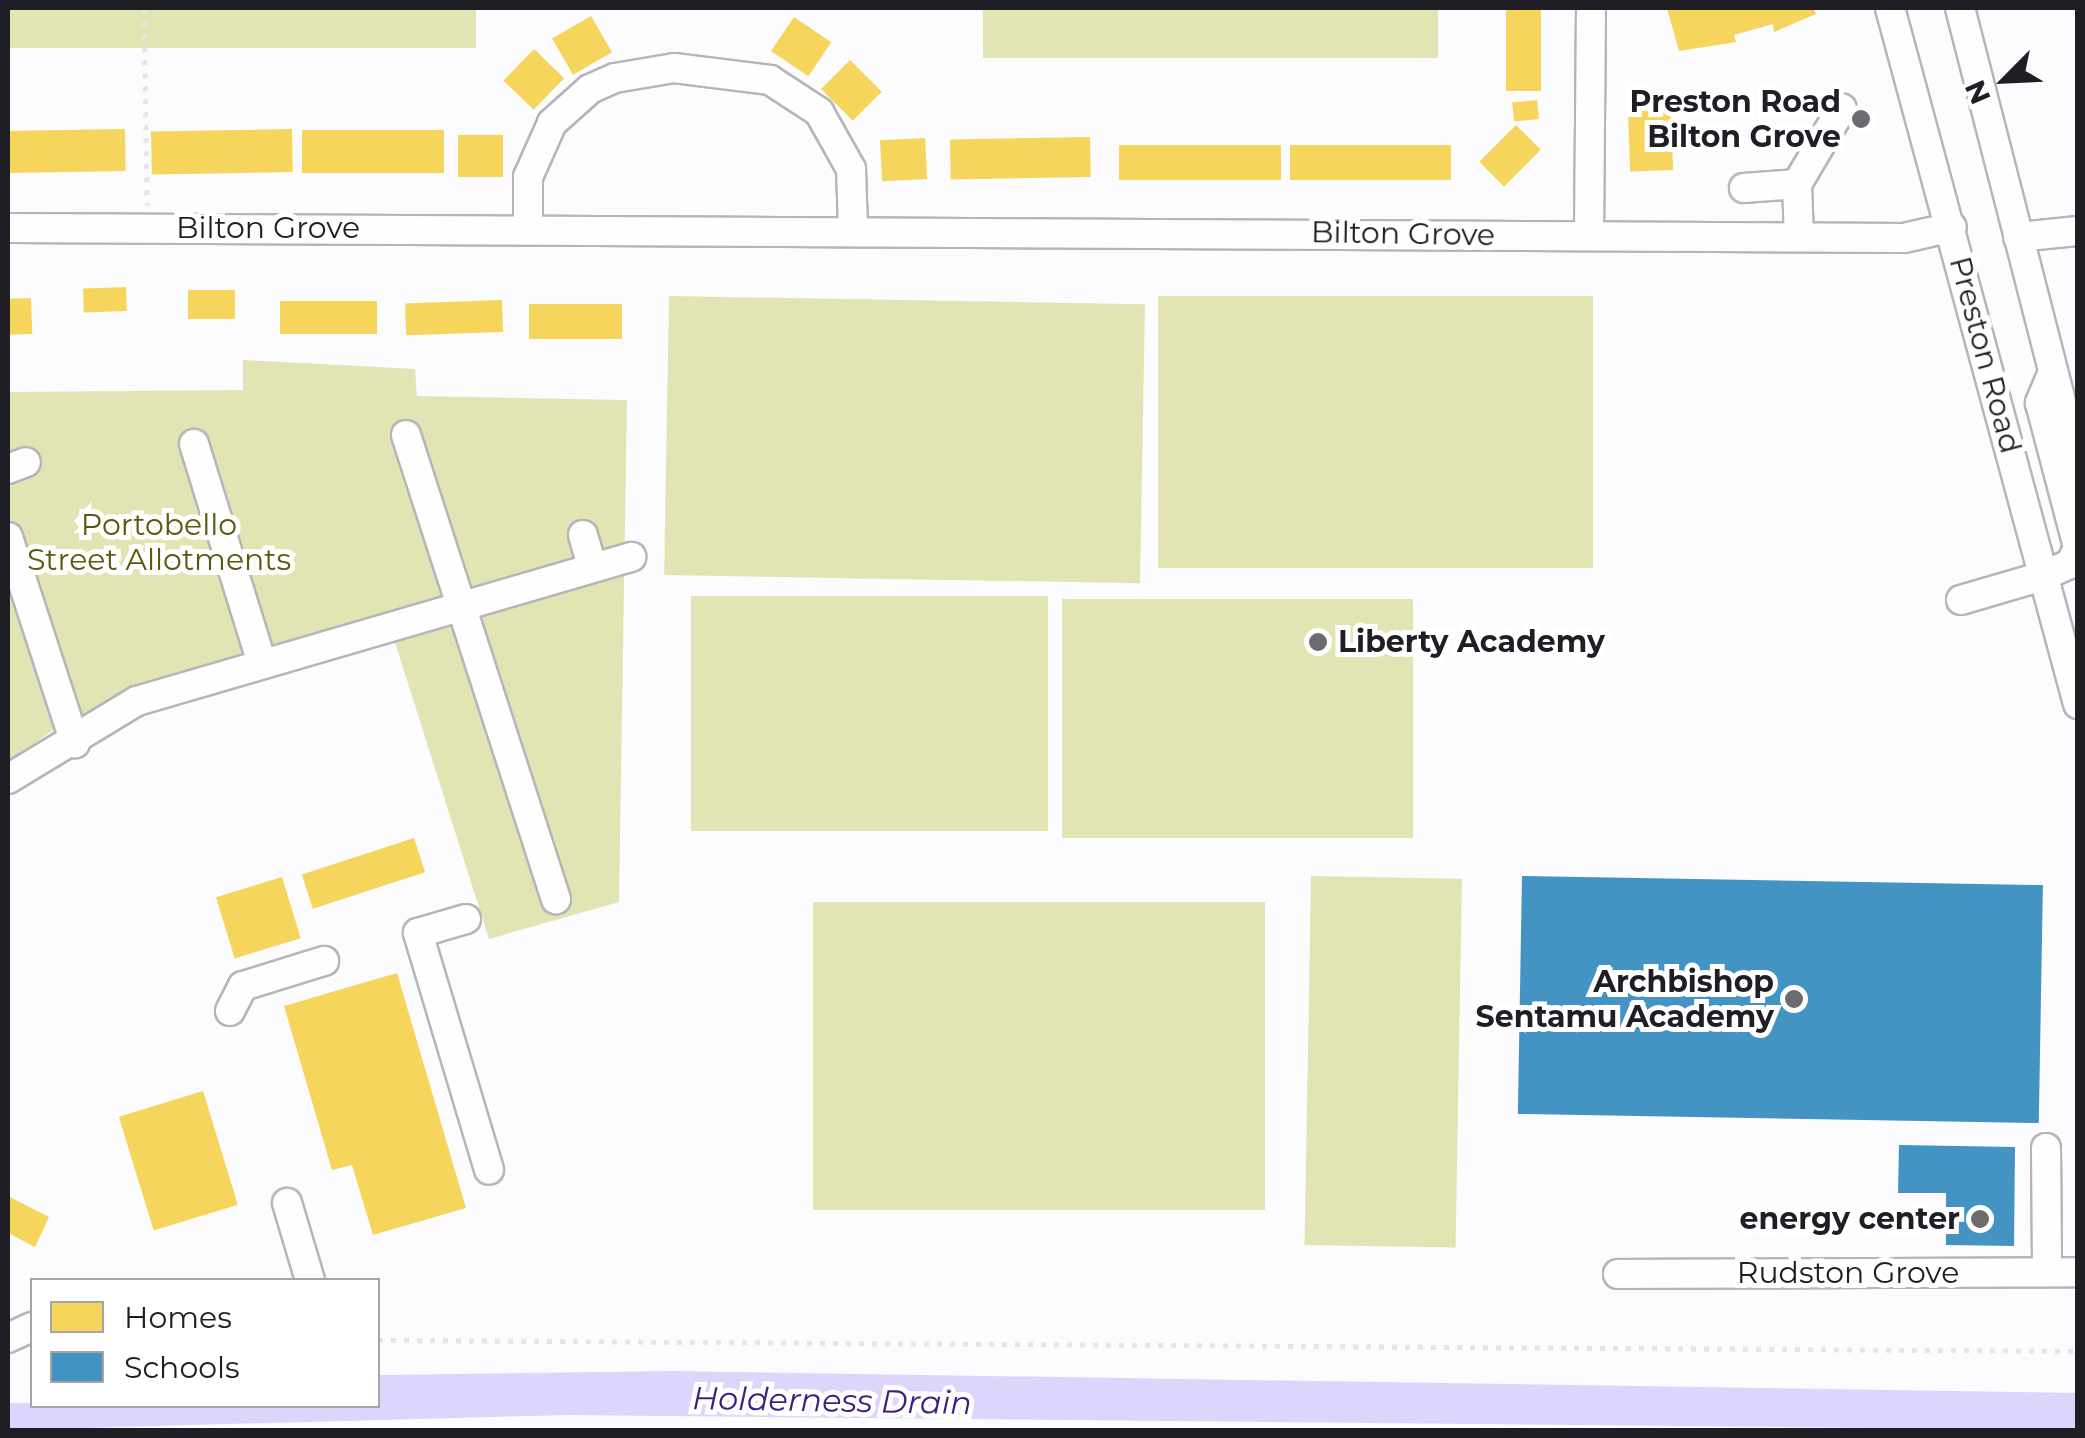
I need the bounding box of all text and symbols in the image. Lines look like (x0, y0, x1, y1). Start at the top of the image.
north arrow (1955, 30, 2055, 130)
text: N (1957, 75, 1998, 109)
place label: Preston Road Bilton Grove (1630, 84, 1841, 154)
marker: Preston Road Bilton Grove (1850, 108, 1872, 130)
street label: Bilton Grove (176, 210, 360, 246)
street label: Bilton Grove (1311, 214, 1495, 254)
street label: Preston Road (1941, 253, 2029, 457)
park label: Portobello Street Allotments (27, 507, 291, 578)
place label: Liberty Academy (1338, 624, 1605, 660)
marker: Liberty Academy (1307, 631, 1329, 653)
place label: Archbishop Sentamu Academy (1476, 964, 1774, 1034)
marker: Archbishop Sentamu Academy (1783, 988, 1805, 1010)
place label: energy center (1740, 1201, 1960, 1237)
marker: energy center (1969, 1208, 1991, 1230)
street label: Rudston Grove (1737, 1255, 1959, 1291)
legend (30, 1278, 380, 1408)
text: Homes (124, 1299, 232, 1336)
text: Schools (124, 1349, 240, 1386)
water label: Holderness Drain (692, 1379, 972, 1423)

